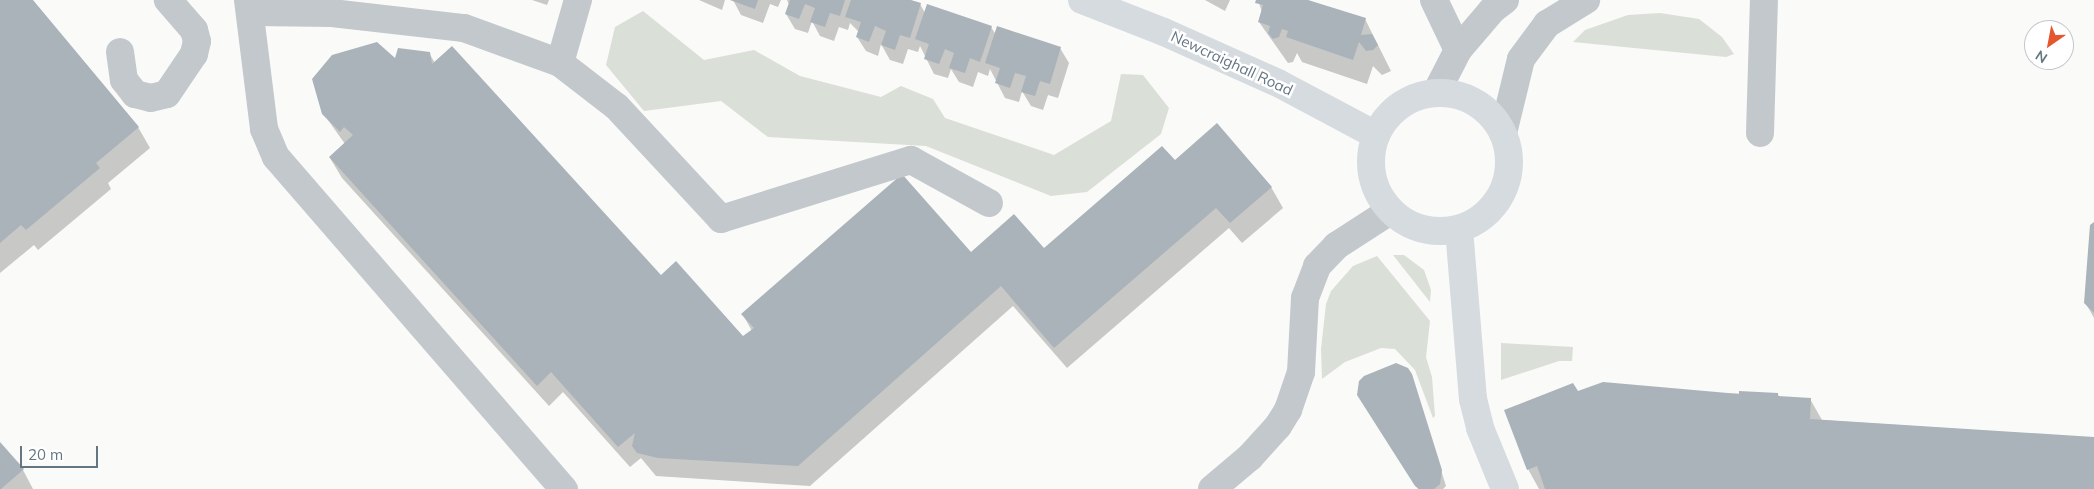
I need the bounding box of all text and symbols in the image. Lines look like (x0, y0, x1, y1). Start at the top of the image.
north arrow (2024, 20, 2074, 70)
street label: Newcraighall Road (1168, 27, 1296, 99)
text: N (2032, 46, 2051, 67)
scale bar (22, 436, 100, 468)
text: 20 m (28, 445, 63, 464)

